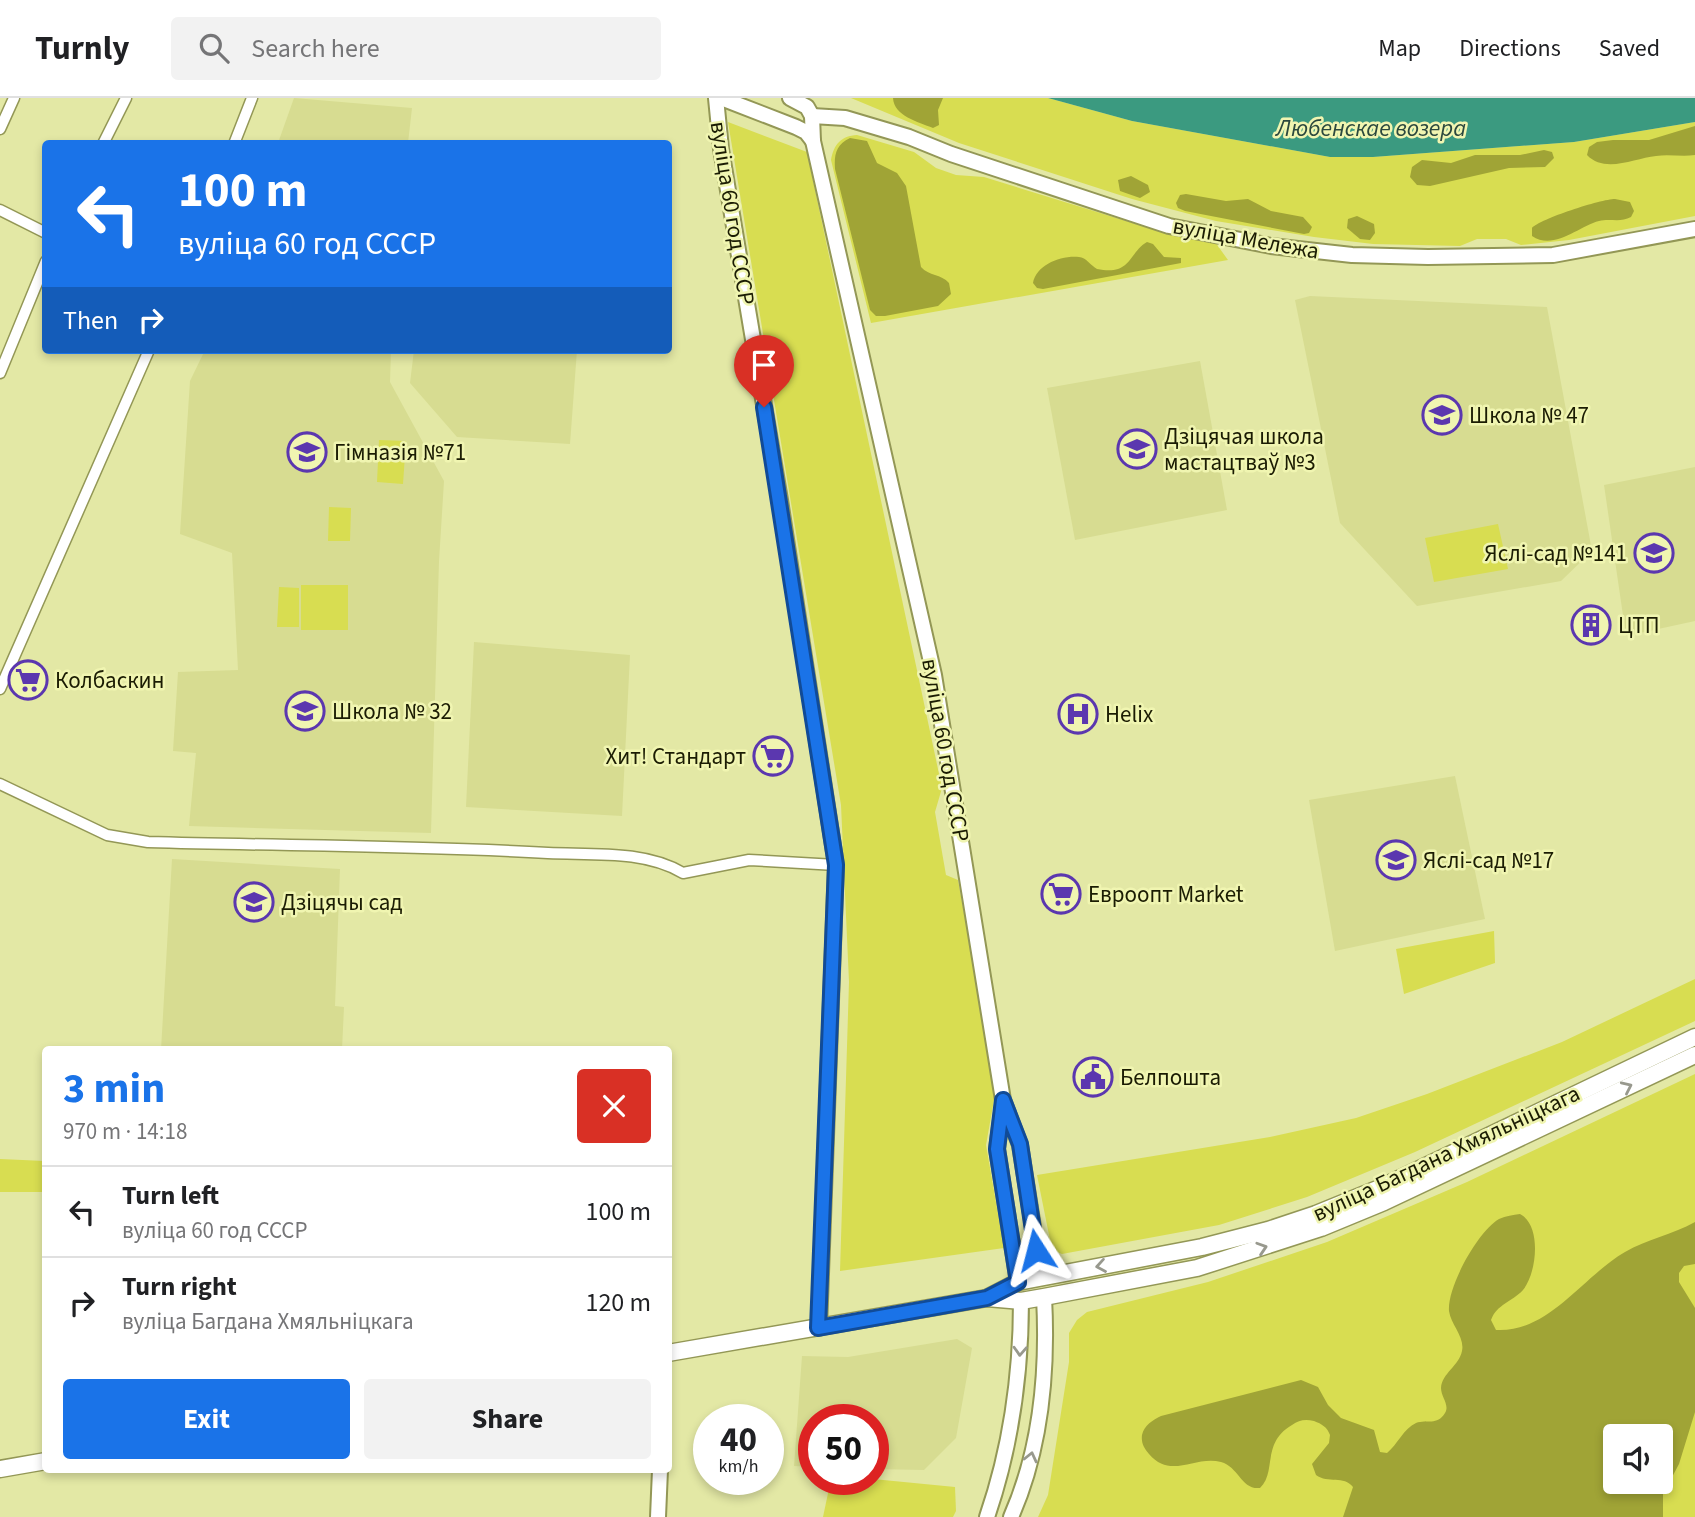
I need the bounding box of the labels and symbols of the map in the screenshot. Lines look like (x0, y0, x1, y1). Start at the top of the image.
water label: Любенскае возера (1274, 111, 1466, 146)
street label: вуліца 60 год СССР (702, 119, 763, 307)
street label: вуліца Мележа (1170, 209, 1322, 268)
pin (734, 335, 794, 407)
school or university icon: Школа № 47 (1421, 394, 1463, 436)
place label: Школа № 47 (1469, 399, 1589, 432)
place label: Дзіцячая школа мастацтваў №3 (1164, 420, 1324, 479)
school or university icon: Дзіцячая школа мастацтваў №3 (1116, 428, 1158, 470)
school or university icon: Гімназія №71 (286, 431, 328, 473)
place label: Гімназія №71 (334, 436, 466, 469)
school or university icon: Яслі-сад №141 (1633, 532, 1675, 574)
place label: Яслі-сад №141 (1484, 537, 1627, 570)
building icon: ЦТП (1570, 604, 1612, 646)
place label: ЦТП (1618, 609, 1659, 642)
street label: вуліца 60 год СССР (913, 656, 978, 844)
supermarket icon: Колбаскин (7, 659, 49, 701)
place label: Колбаскин (55, 664, 165, 697)
school or university icon: Школа № 32 (284, 690, 326, 732)
hospital icon: Helix (1057, 693, 1099, 735)
place label: Школа № 32 (332, 695, 452, 728)
place label: Helix (1105, 698, 1153, 731)
supermarket icon: Хит! Стандарт (752, 735, 794, 777)
place label: Хит! Стандарт (605, 740, 746, 773)
school or university icon: Яслі-сад №17 (1375, 839, 1417, 881)
place label: Яслі-сад №17 (1423, 844, 1554, 877)
supermarket icon: Евроопт Market (1040, 873, 1082, 915)
place label: Евроопт Market (1088, 878, 1244, 911)
school or university icon: Дзіцячы сад (233, 881, 275, 923)
place label: Дзіцячы сад (281, 886, 403, 919)
public building icon: Белпошта (1072, 1056, 1114, 1098)
place label: Белпошта (1120, 1061, 1221, 1094)
street label: вуліца Багдана Хмяльніцкага (1307, 1077, 1585, 1230)
one-way arrow (1620, 1081, 1632, 1095)
position arrow (999, 1213, 1073, 1287)
one-way arrow (1256, 1241, 1268, 1256)
one-way arrow (1095, 1258, 1107, 1273)
one-way arrow (1012, 1346, 1027, 1357)
speed limit sign: 50 (798, 1404, 889, 1495)
one-way arrow (1022, 1451, 1037, 1463)

